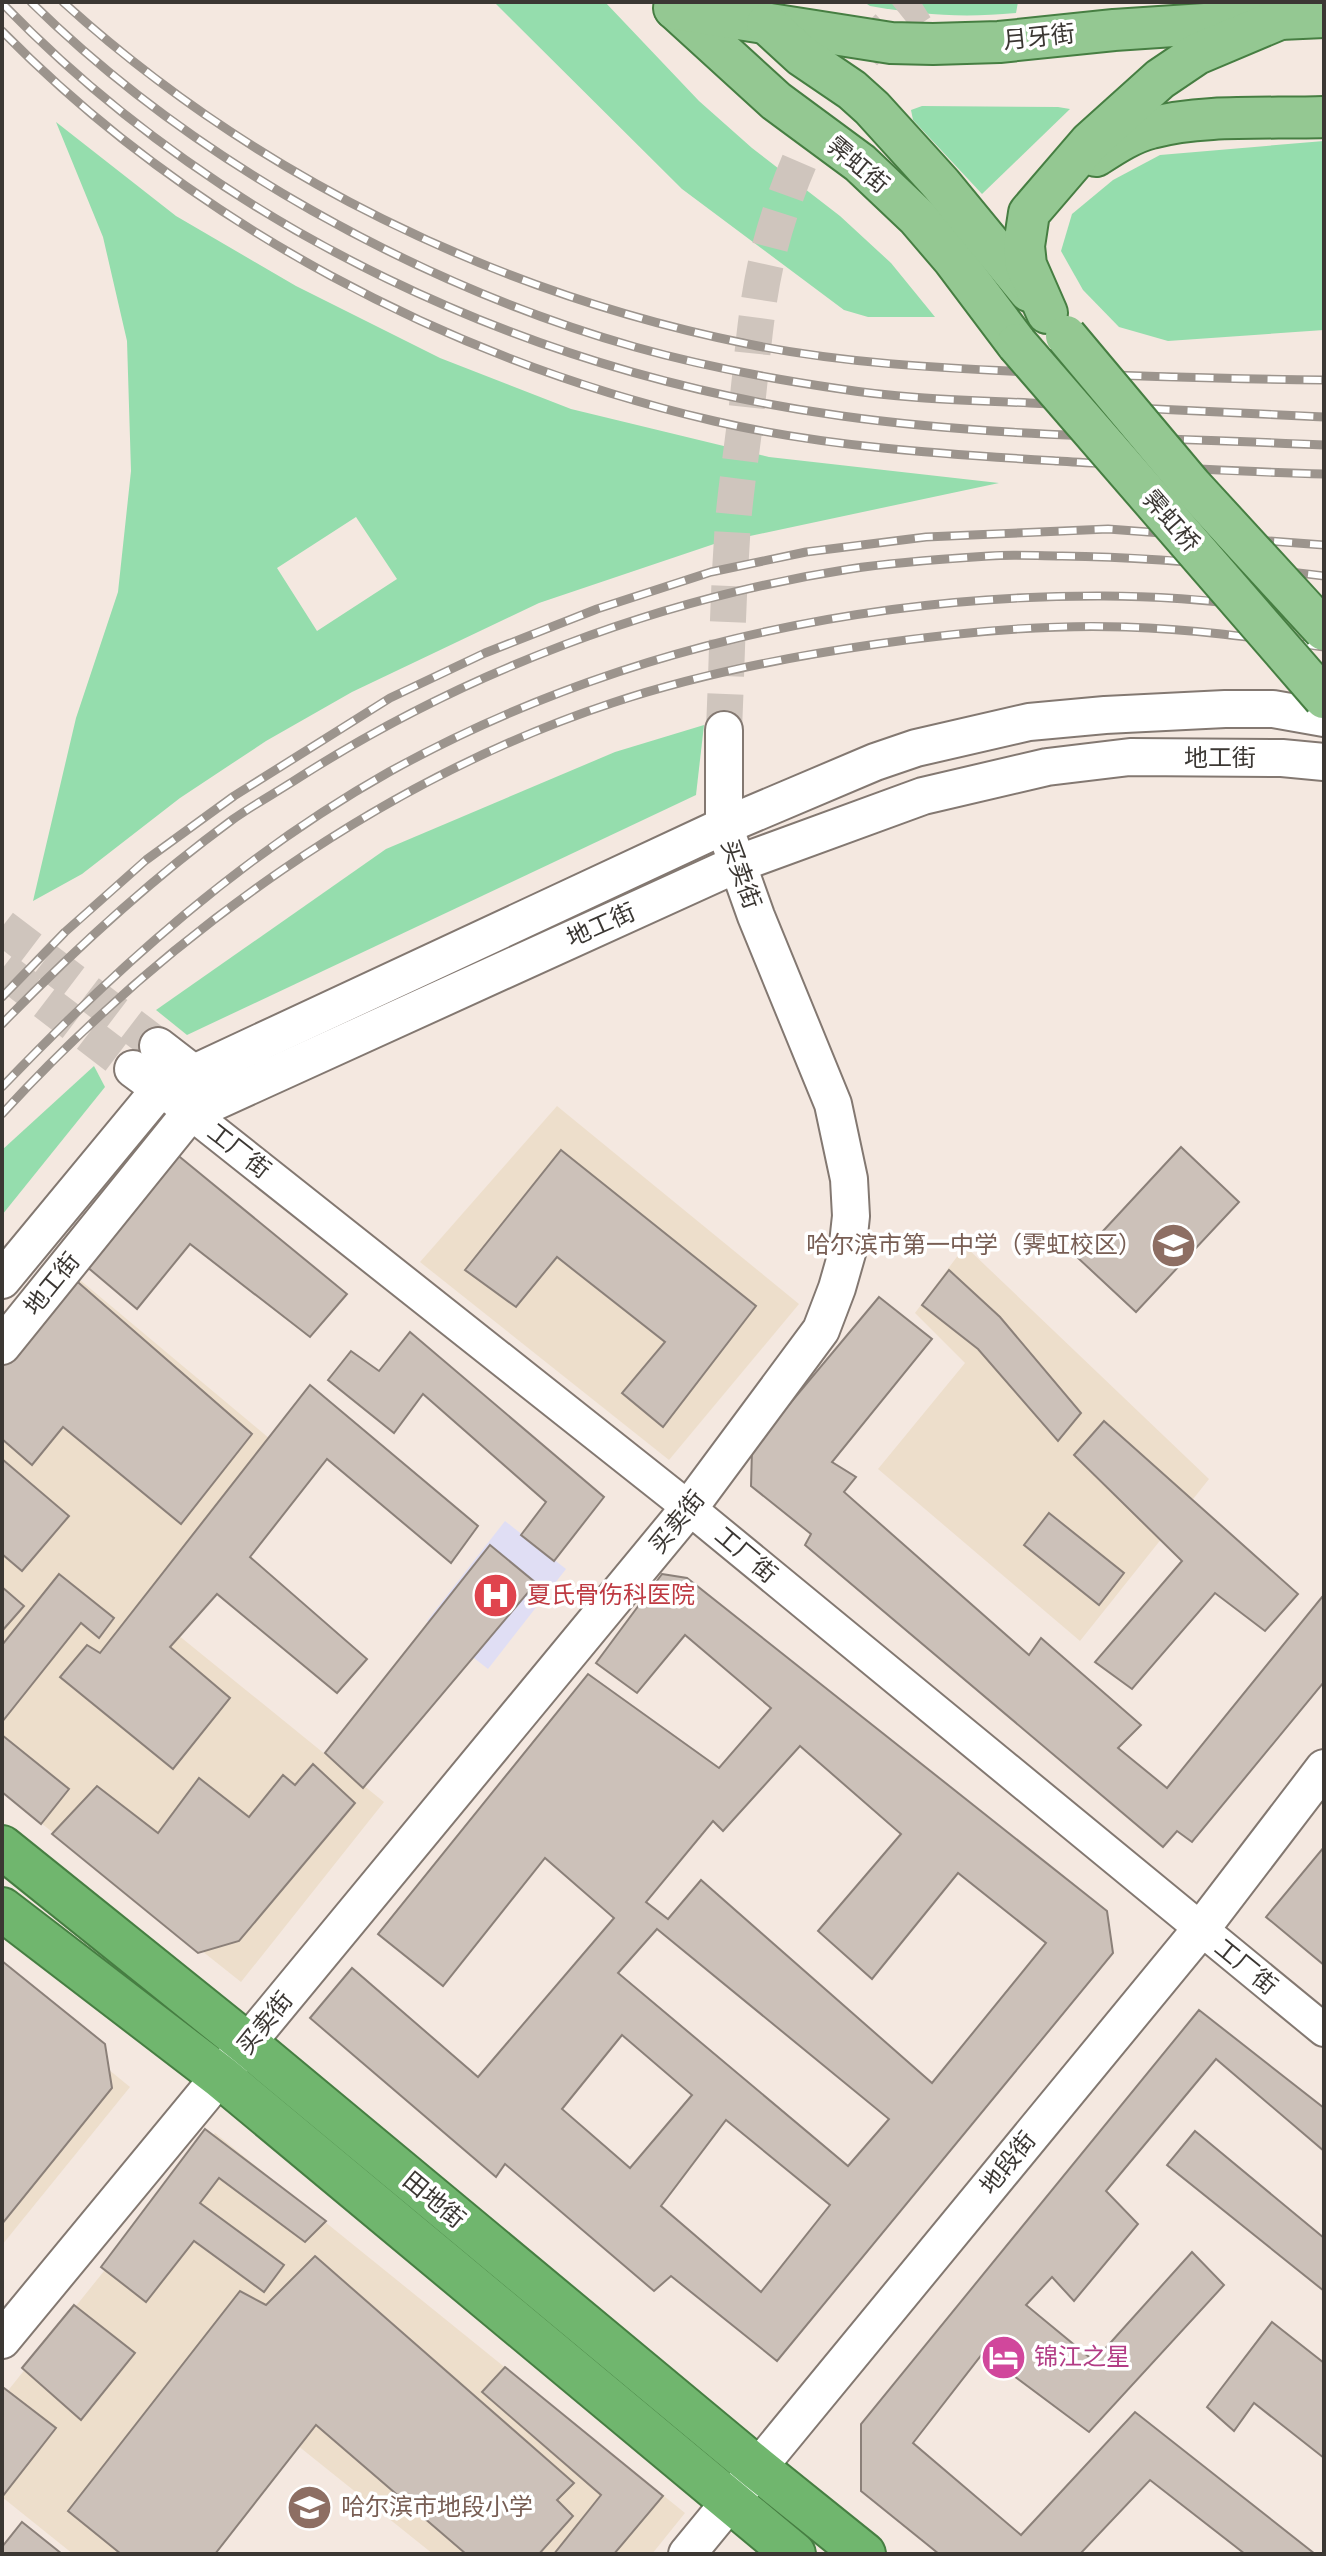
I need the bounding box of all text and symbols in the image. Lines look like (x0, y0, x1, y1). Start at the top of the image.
street label: 月牙街 (1002, 19, 1076, 55)
street label: 霁虹街 (821, 131, 895, 199)
street label: 霁虹桥 (1137, 485, 1205, 557)
street label: 地工街 (1184, 744, 1256, 772)
street label: 买卖街 (716, 835, 766, 913)
street label: 地工街 (562, 898, 640, 952)
street label: 工厂街 (202, 1118, 276, 1184)
school or university icon: 哈尔滨市第一中学（霁虹校区） (1149, 1221, 1197, 1269)
place label: 哈尔滨市第一中学（霁虹校区） (806, 1231, 1142, 1259)
street label: 地工街 (18, 1247, 86, 1321)
street label: 买卖街 (643, 1485, 711, 1559)
street label: 工厂街 (709, 1521, 783, 1589)
hospital icon: 夏氏骨伤科医院 (472, 1571, 520, 1619)
place label: 夏氏骨伤科医院 (527, 1581, 695, 1609)
street label: 工厂街 (1209, 1933, 1283, 2001)
street label: 买卖街 (231, 1986, 299, 2060)
street label: 地段街 (974, 2126, 1042, 2200)
street label: 田地街 (397, 2166, 471, 2234)
hotel icon: 锦江之星 (979, 2333, 1027, 2381)
place label: 锦江之星 (1034, 2343, 1130, 2371)
school or university icon: 哈尔滨市地段小学 (286, 2483, 334, 2531)
place label: 哈尔滨市地段小学 (341, 2493, 533, 2521)

